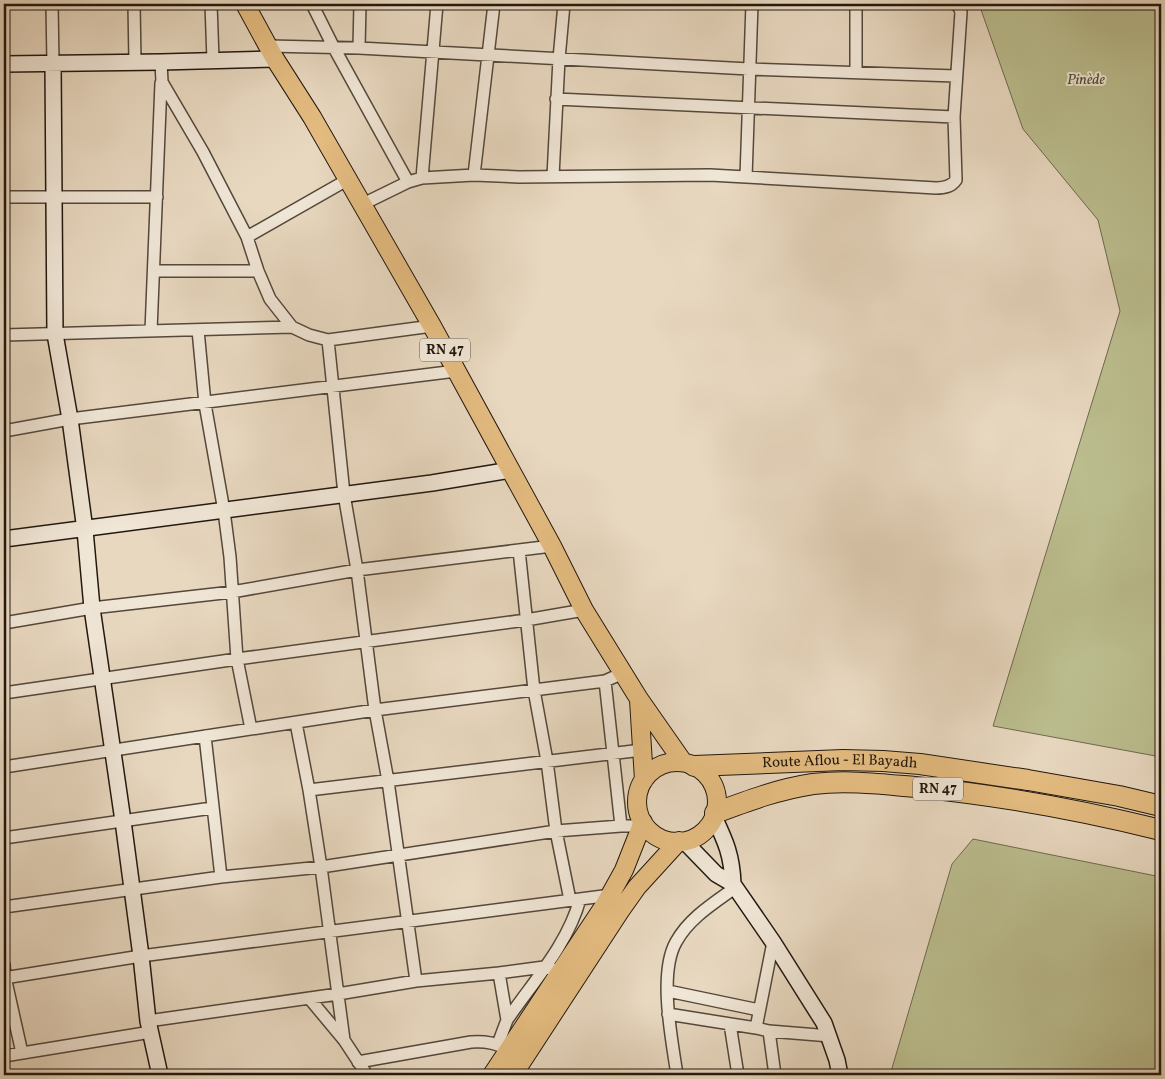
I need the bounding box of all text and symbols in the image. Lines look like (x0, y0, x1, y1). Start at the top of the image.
park label: Pinède (1067, 70, 1106, 91)
road number: RN 47 (420, 338, 470, 362)
street label: Route Aflou - El Bayadh (762, 749, 919, 774)
road number: RN 47 (913, 778, 963, 801)

